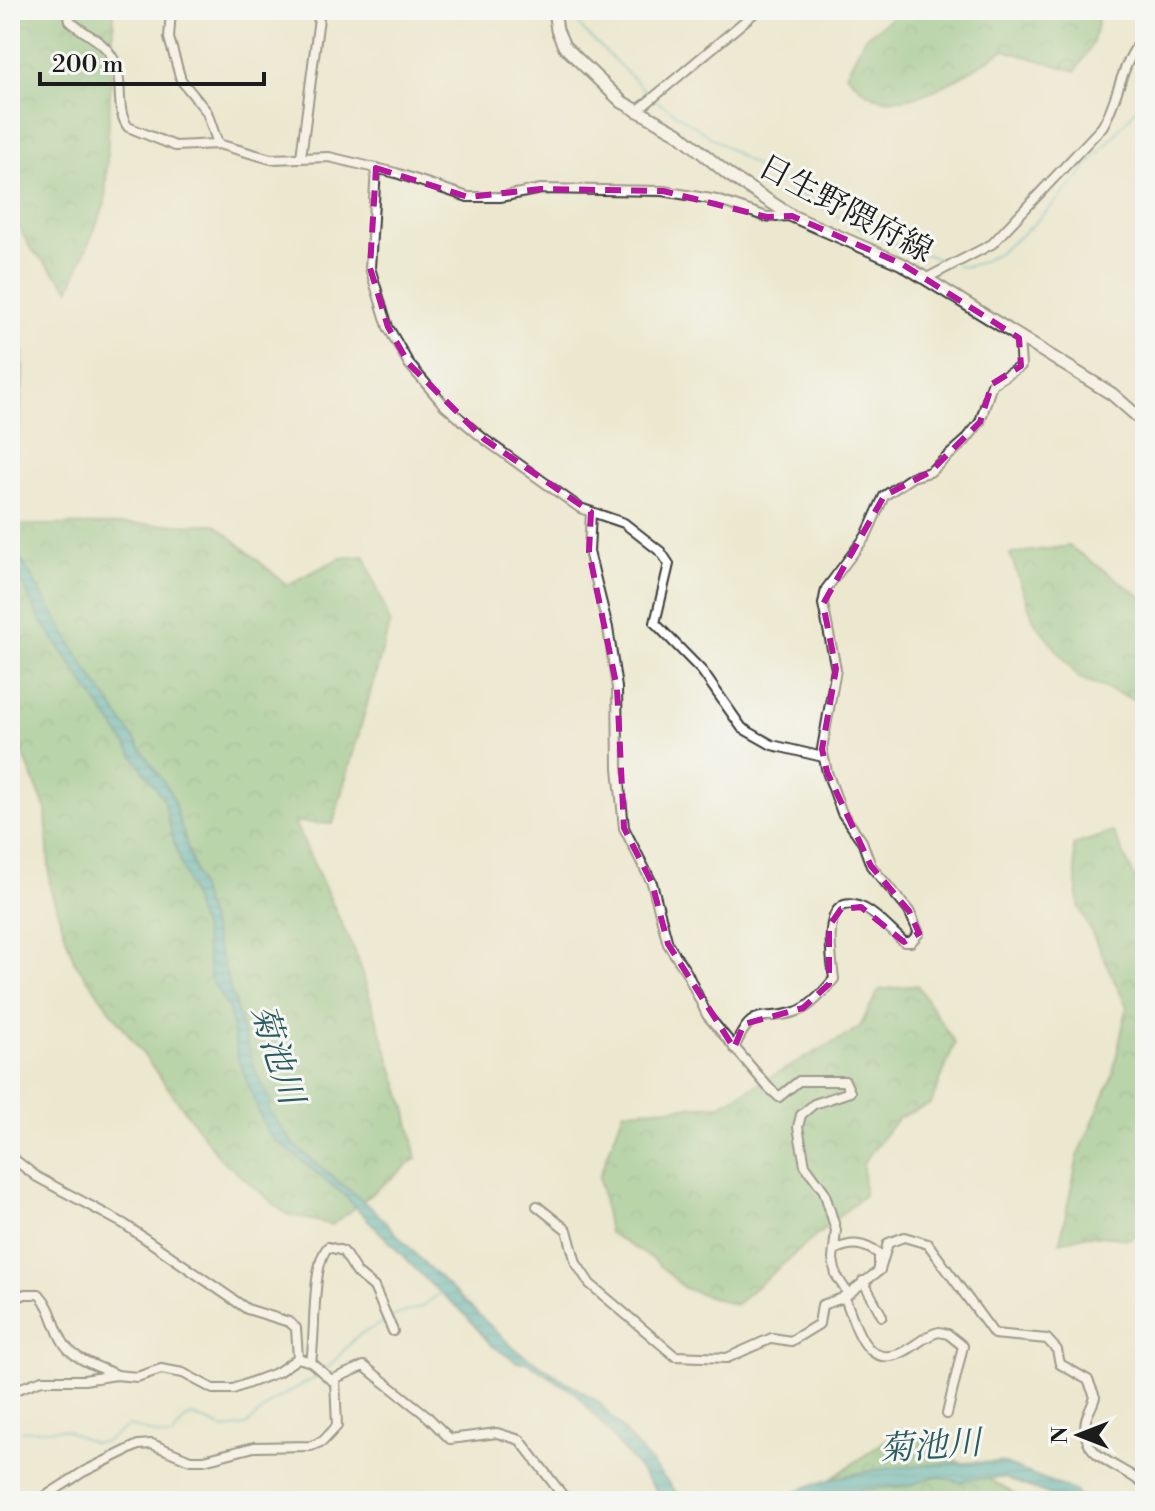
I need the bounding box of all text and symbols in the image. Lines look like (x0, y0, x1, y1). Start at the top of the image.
scale bar (40, 36, 264, 86)
text: 200 m (52, 50, 123, 80)
street label: 日生野隈府線 (751, 146, 940, 272)
water label: 菊池川 (240, 1000, 313, 1113)
north arrow (1039, 1395, 1119, 1475)
water label: 菊池川 (878, 1422, 986, 1472)
text: N (1047, 1426, 1074, 1444)

